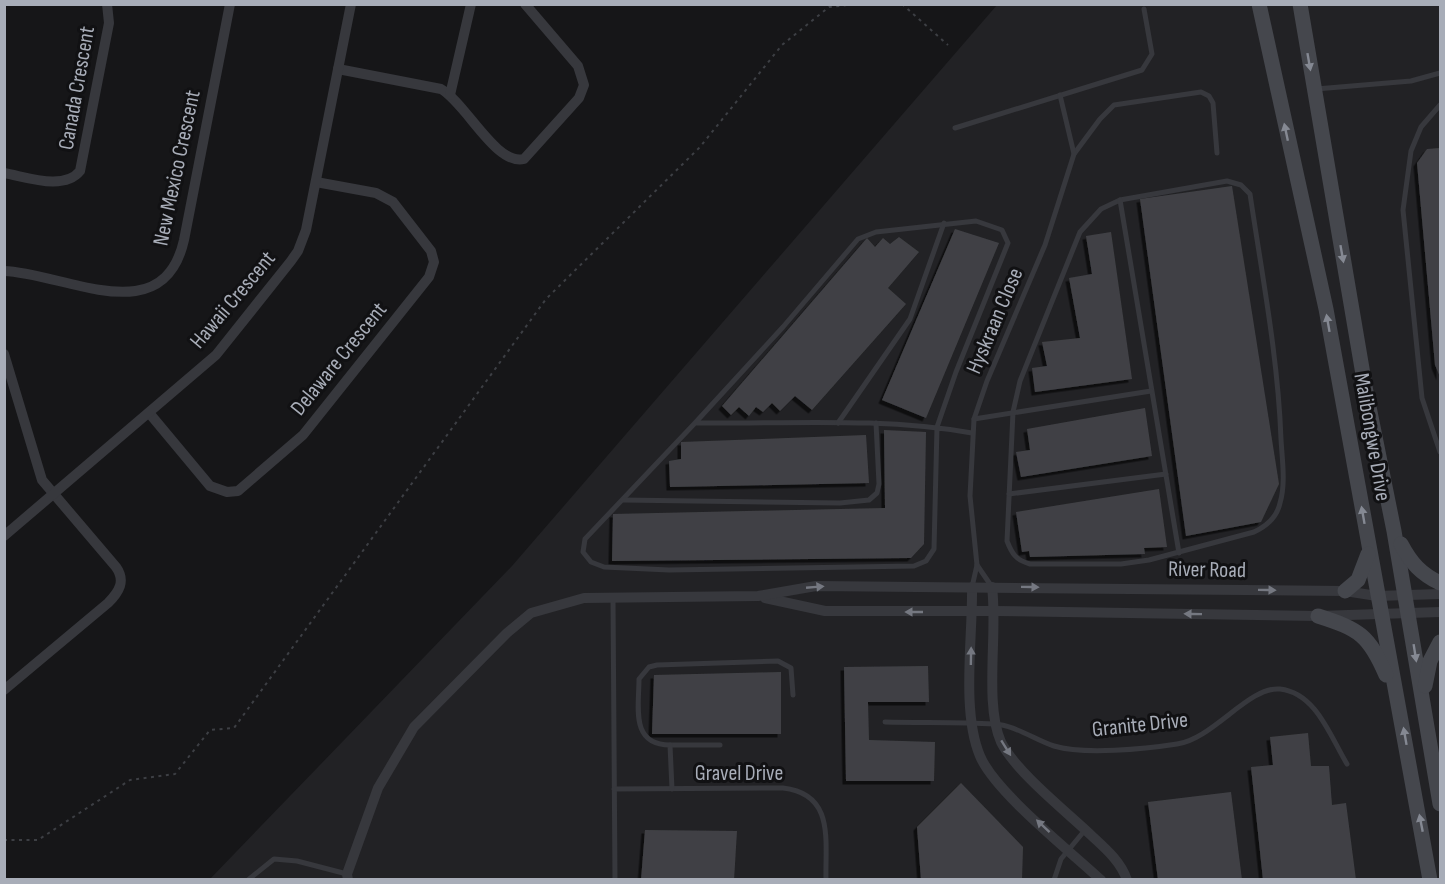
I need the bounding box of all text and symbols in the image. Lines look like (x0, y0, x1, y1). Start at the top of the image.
street label: Canada Crescent (53, 24, 101, 152)
one-way arrow (1305, 53, 1314, 72)
street label: New Mexico Crescent (147, 87, 207, 248)
one-way arrow (1281, 123, 1290, 142)
one-way arrow (1338, 245, 1347, 264)
street label: Hawaii Crescent (184, 246, 282, 354)
street label: Hyskraan Close (961, 264, 1029, 378)
street label: Delaware Crescent (285, 297, 393, 421)
one-way arrow (1323, 313, 1332, 332)
street label: Malibongwe Drive (1347, 371, 1397, 503)
one-way arrow (1358, 505, 1367, 524)
street label: River Road (1168, 556, 1246, 584)
one-way arrow (1021, 582, 1040, 592)
one-way arrow (806, 583, 825, 592)
one-way arrow (1258, 585, 1277, 595)
one-way arrow (904, 607, 923, 617)
one-way arrow (1184, 609, 1203, 619)
one-way arrow (1411, 643, 1420, 662)
one-way arrow (967, 647, 976, 666)
street label: Granite Drive (1091, 707, 1189, 743)
one-way arrow (1400, 726, 1409, 745)
one-way arrow (1000, 740, 1011, 756)
street label: Gravel Drive (695, 760, 783, 787)
one-way arrow (1416, 813, 1425, 832)
one-way arrow (1036, 819, 1050, 833)

